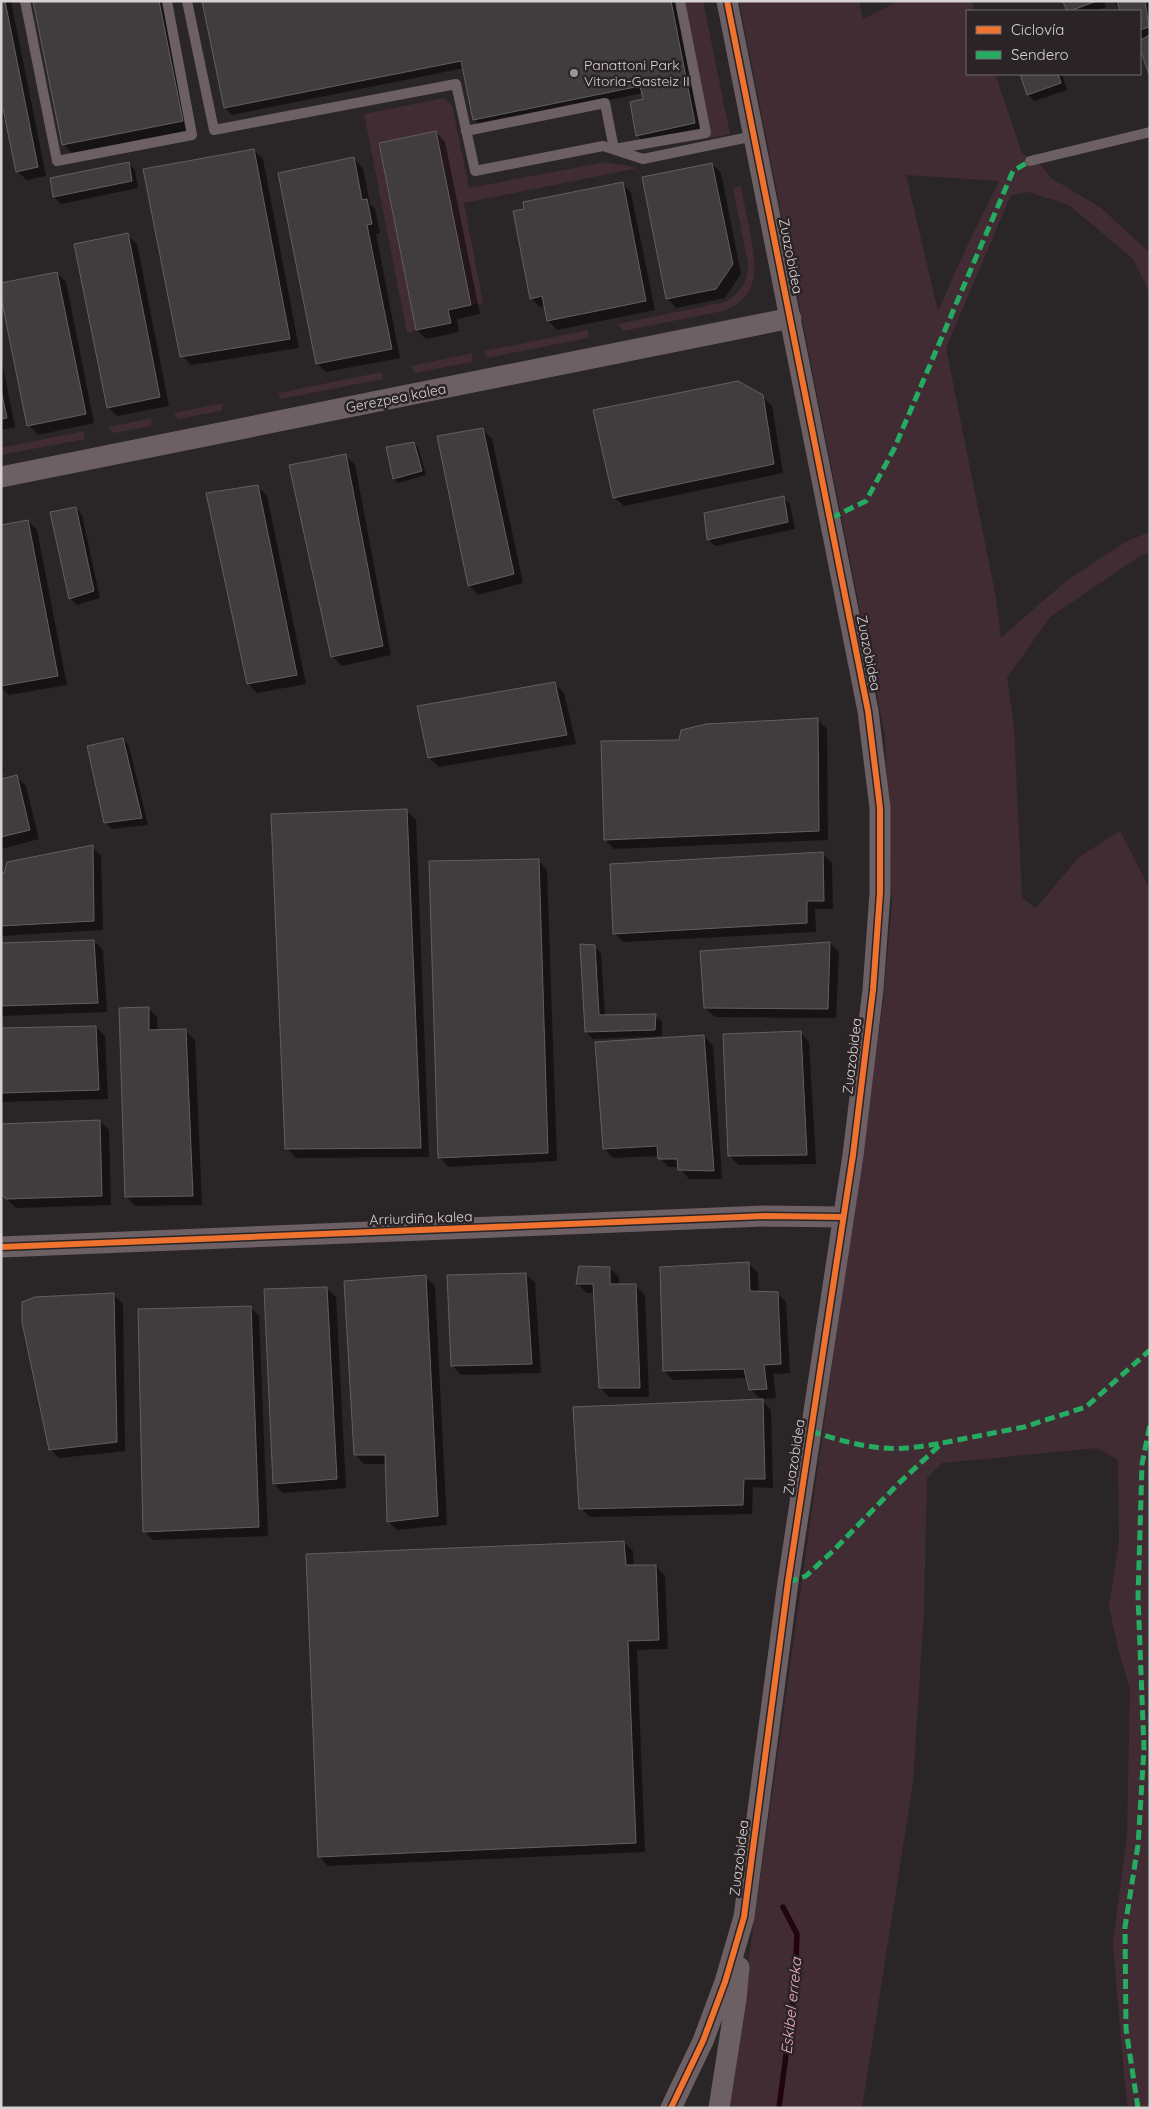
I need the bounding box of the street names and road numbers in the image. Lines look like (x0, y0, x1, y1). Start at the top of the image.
street label: Zuazobidea (775, 217, 807, 295)
street label: Gerezpea kalea (344, 379, 448, 417)
street label: Zuazobidea (853, 614, 885, 692)
street label: Zuazobidea (838, 1017, 866, 1095)
street label: Arriurdiña kalea (369, 1207, 473, 1229)
street label: Zuazobidea (779, 1418, 809, 1496)
street label: Zuazobidea (725, 1819, 753, 1897)

